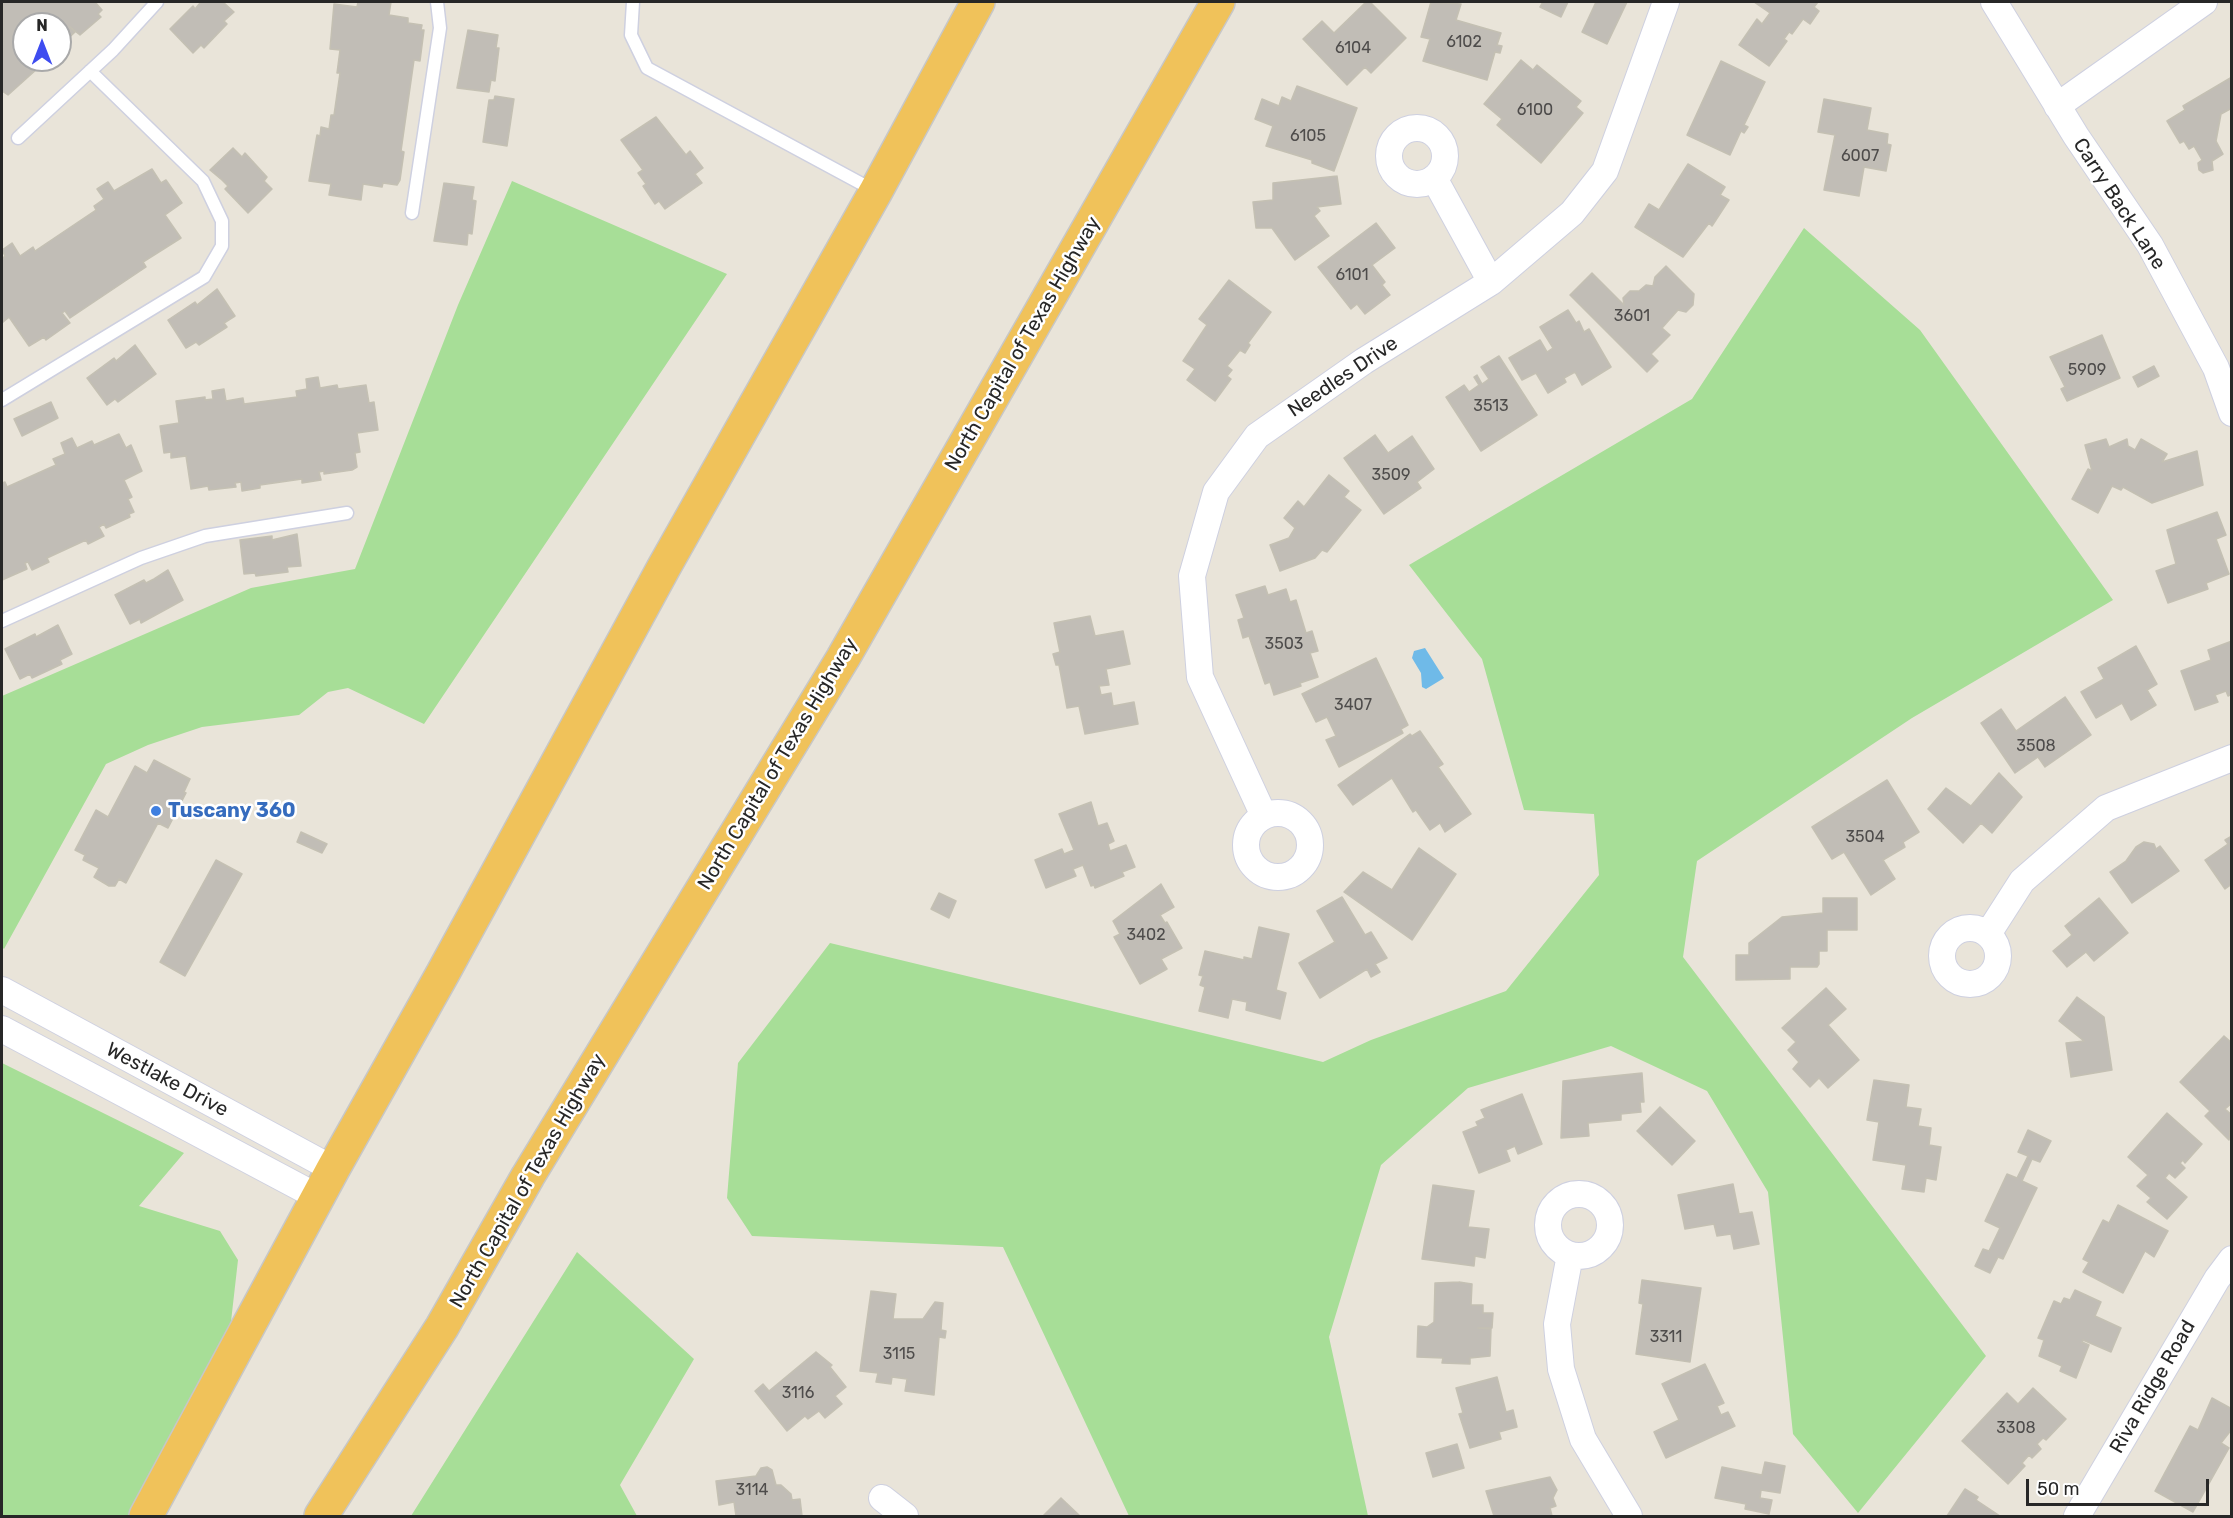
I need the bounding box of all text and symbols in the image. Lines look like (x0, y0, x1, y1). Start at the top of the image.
north arrow (12, 12, 72, 72)
text: N (36, 16, 48, 35)
house number: 6102 (1446, 32, 1482, 52)
house number: 6104 (1335, 38, 1371, 58)
house number: 6100 (1517, 100, 1553, 120)
house number: 6105 (1290, 126, 1326, 146)
street label: Carry Back Lane (2068, 134, 2170, 274)
house number: 6007 (1841, 146, 1879, 166)
street label: North Capital of Texas Highway (940, 213, 1106, 475)
house number: 6101 (1335, 265, 1369, 285)
house number: 3601 (1614, 306, 1650, 326)
street label: Needles Drive (1283, 331, 1403, 423)
house number: 5909 (2068, 360, 2106, 380)
house number: 3513 (1473, 396, 1509, 416)
house number: 3509 (1372, 465, 1410, 485)
street label: North Capital of Texas Highway (693, 634, 863, 894)
house number: 3503 (1265, 634, 1303, 654)
house number: 3407 (1334, 695, 1372, 715)
house number: 3508 (2016, 736, 2056, 756)
place label: Tuscany 360 (168, 799, 296, 823)
marker: Tuscany 360 (149, 804, 163, 818)
house number: 3504 (1845, 827, 1885, 847)
house number: 3402 (1126, 925, 1166, 945)
street label: Westlake Drive (102, 1038, 232, 1122)
street label: North Capital of Texas Highway (445, 1050, 611, 1312)
street label: Riva Ridge Road (2105, 1316, 2201, 1458)
house number: 3311 (1650, 1327, 1682, 1347)
house number: 3115 (883, 1344, 915, 1364)
house number: 3116 (782, 1383, 814, 1403)
house number: 3308 (1996, 1418, 2036, 1438)
scale bar (2029, 1467, 2212, 1505)
text: 50 m (2037, 1478, 2080, 1500)
house number: 3114 (736, 1480, 768, 1500)

